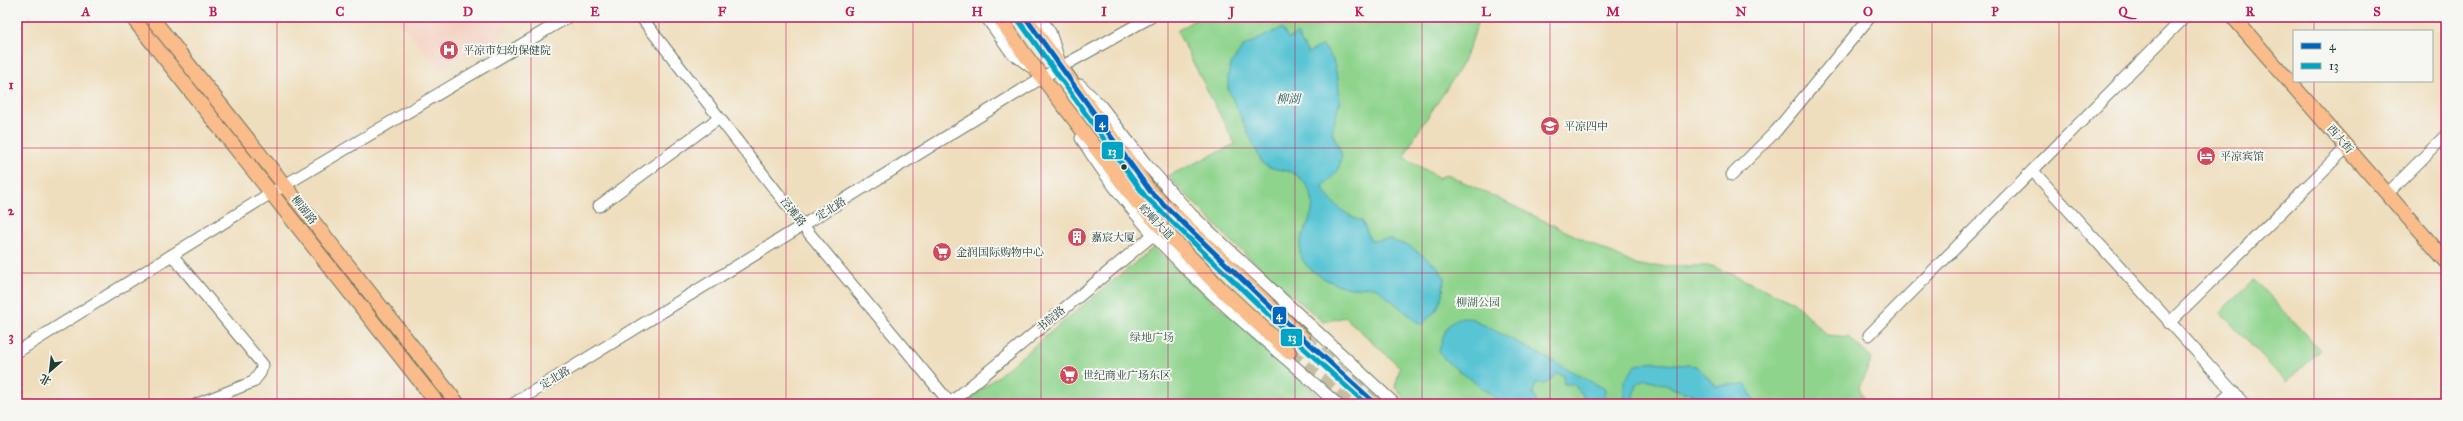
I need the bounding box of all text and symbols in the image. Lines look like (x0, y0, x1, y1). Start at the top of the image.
text: A (81, 4, 91, 20)
text: B (209, 4, 218, 20)
text: C (336, 4, 345, 20)
text: D (463, 4, 473, 20)
text: E (590, 4, 600, 20)
text: F (718, 4, 727, 20)
text: G (845, 4, 855, 20)
text: H (971, 4, 983, 20)
text: I (1101, 4, 1107, 20)
text: J (1227, 4, 1235, 20)
text: K (1354, 4, 1364, 20)
text: L (1481, 4, 1491, 20)
text: M (1606, 4, 1620, 20)
text: N (1735, 4, 1747, 20)
text: O (1863, 4, 1873, 20)
text: P (1991, 4, 1999, 20)
text: Q (2118, 4, 2137, 20)
text: R (2245, 4, 2255, 20)
text: S (2373, 4, 2381, 20)
legend (2293, 30, 2433, 82)
hospital icon: 平凉市妇幼保健院 (438, 39, 460, 61)
text: 4 (2329, 39, 2336, 53)
place label: 平凉市妇幼保健院 (463, 44, 551, 57)
text: 13 (2329, 59, 2339, 73)
text: 1 (8, 77, 14, 93)
water label: 柳湖 (1276, 92, 1302, 106)
line badge: 4 (1094, 114, 1109, 133)
school or university icon: 平凉四中 (1539, 115, 1561, 137)
text: 4 (1099, 117, 1106, 131)
place label: 平凉四中 (1564, 120, 1608, 133)
street label: 西大街 (2324, 122, 2356, 156)
line badge: 13 (1101, 141, 1124, 160)
text: 13 (1108, 145, 1116, 159)
hotel icon: 平凉宾馆 (2195, 145, 2217, 167)
place label: 平凉宾馆 (2220, 150, 2264, 163)
unlabelled marker (1119, 162, 1129, 172)
street label: 柳湖路 (289, 193, 319, 227)
street label: 泾滩路 (778, 195, 808, 229)
street label: 定北路 (814, 195, 848, 223)
street label: 崆峒大道 (1136, 202, 1176, 242)
text: 2 (8, 203, 15, 219)
building icon: 嘉宸大厦 (1066, 226, 1088, 248)
place label: 嘉宸大厦 (1091, 231, 1135, 244)
supermarket icon: 金润国际购物中心 (931, 241, 953, 263)
place label: 金润国际购物中心 (956, 246, 1044, 259)
park label: 柳湖公园 (1456, 296, 1500, 309)
street label: 书院路 (1034, 303, 1068, 335)
line badge: 4 (1272, 306, 1287, 325)
text: 4 (1276, 309, 1283, 323)
line badge: 13 (1280, 328, 1303, 347)
text: 3 (8, 329, 14, 345)
park label: 绿地广场 (1130, 331, 1174, 344)
text: 13 (1288, 331, 1296, 345)
north arrow (30, 351, 70, 391)
street label: 定北路 (538, 364, 572, 392)
supermarket icon: 世纪商业广场东区 (1058, 364, 1080, 386)
place label: 世纪商业广场东区 (1083, 369, 1171, 382)
text: 北 (38, 371, 53, 388)

